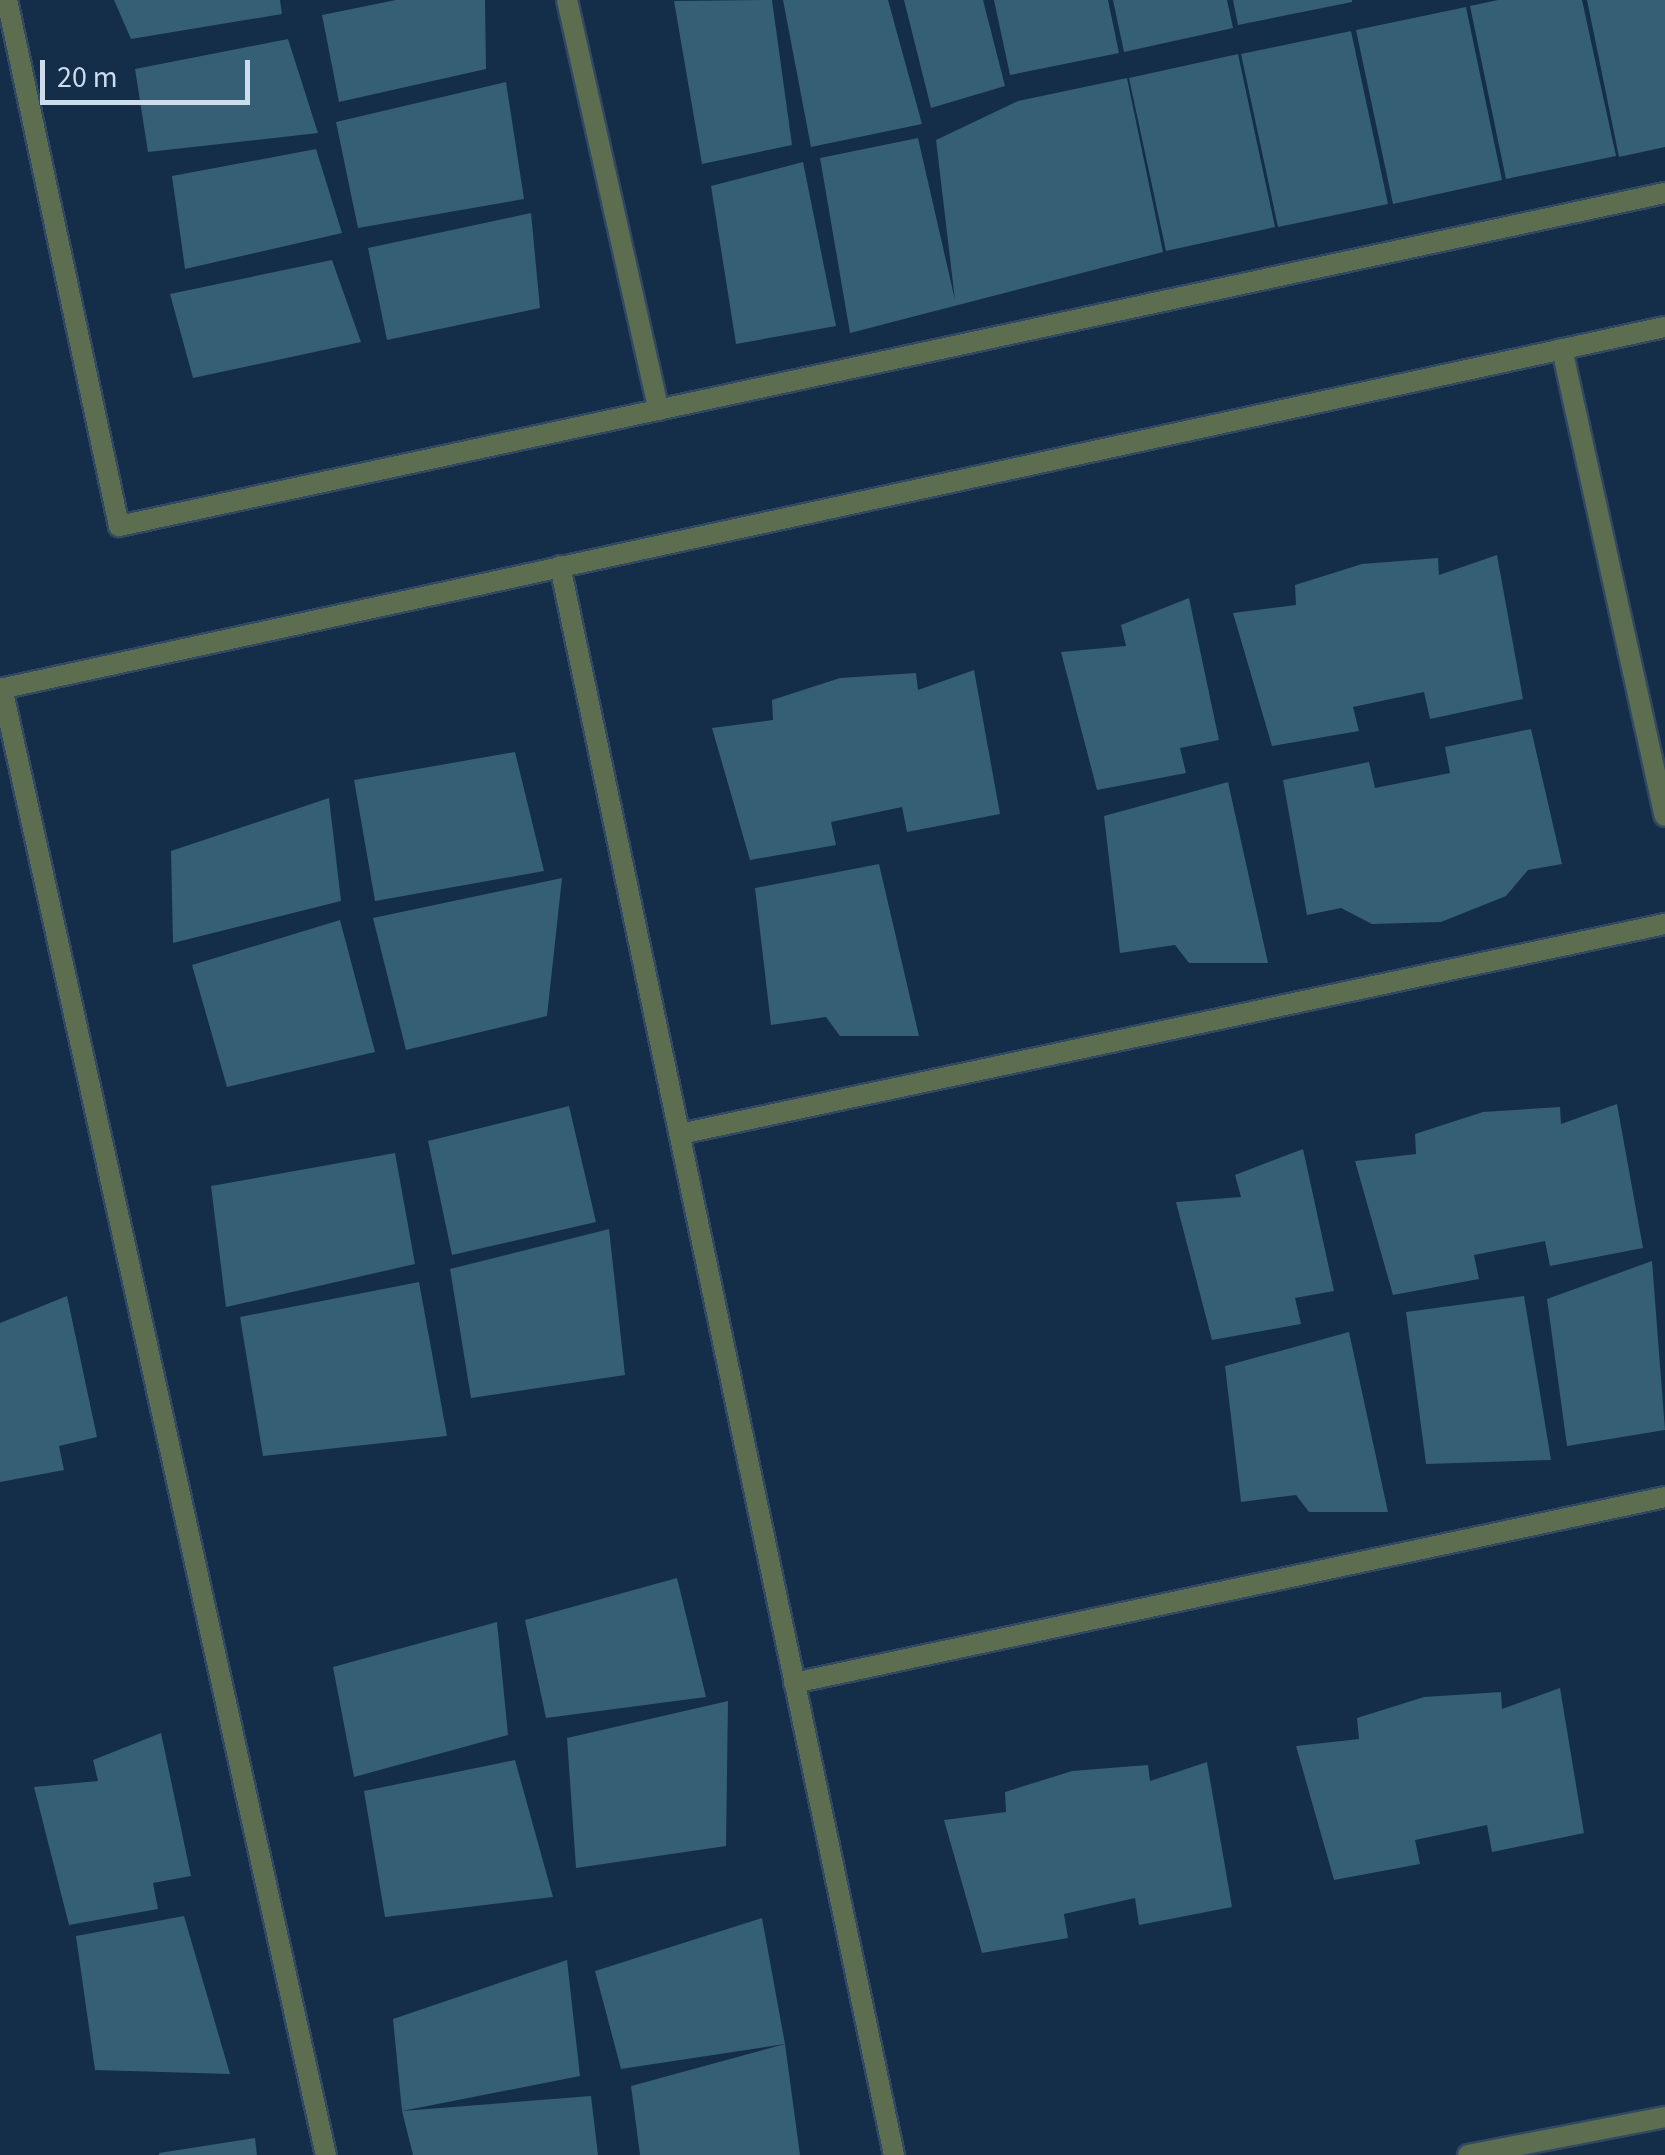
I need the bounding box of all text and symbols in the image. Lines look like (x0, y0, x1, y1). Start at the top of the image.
scale bar (45, 40, 255, 102)
text: 20 m (57, 56, 118, 99)

